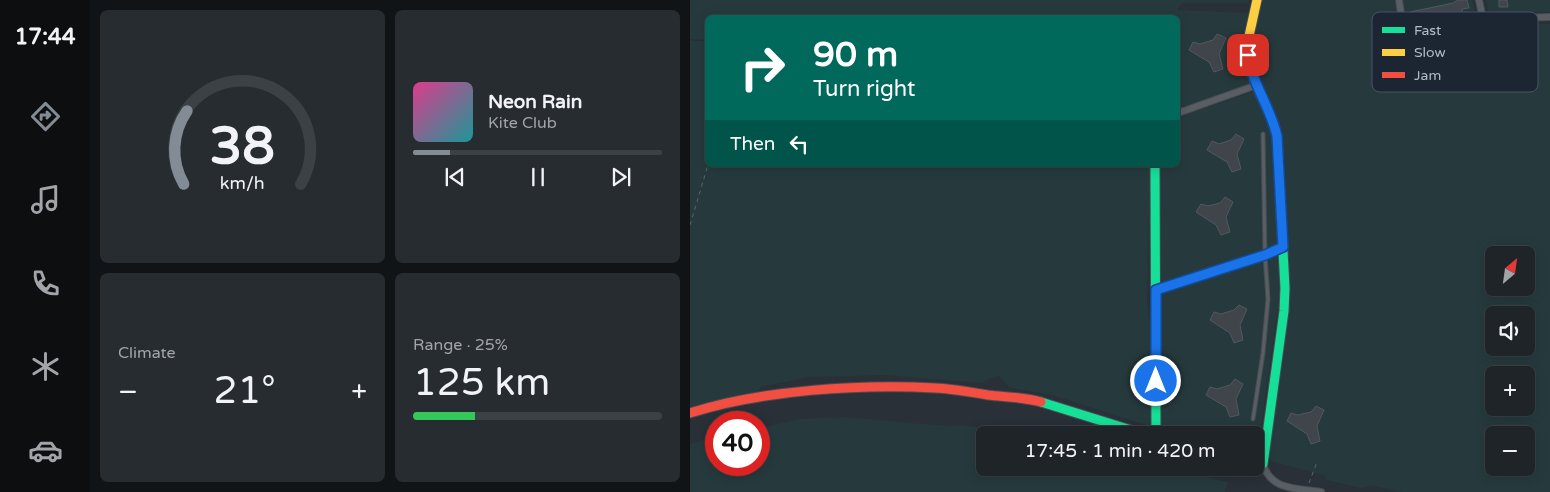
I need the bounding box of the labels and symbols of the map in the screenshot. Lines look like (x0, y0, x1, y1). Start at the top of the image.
legend (1372, 12, 1538, 92)
text: Fast (1414, 22, 1442, 39)
pin (1227, 34, 1269, 76)
text: Slow (1414, 44, 1446, 61)
text: Jam (1414, 67, 1441, 84)
north arrow (1485, 246, 1535, 296)
position arrow (1129, 354, 1181, 406)
speed limit sign: 40 (705, 411, 770, 476)

